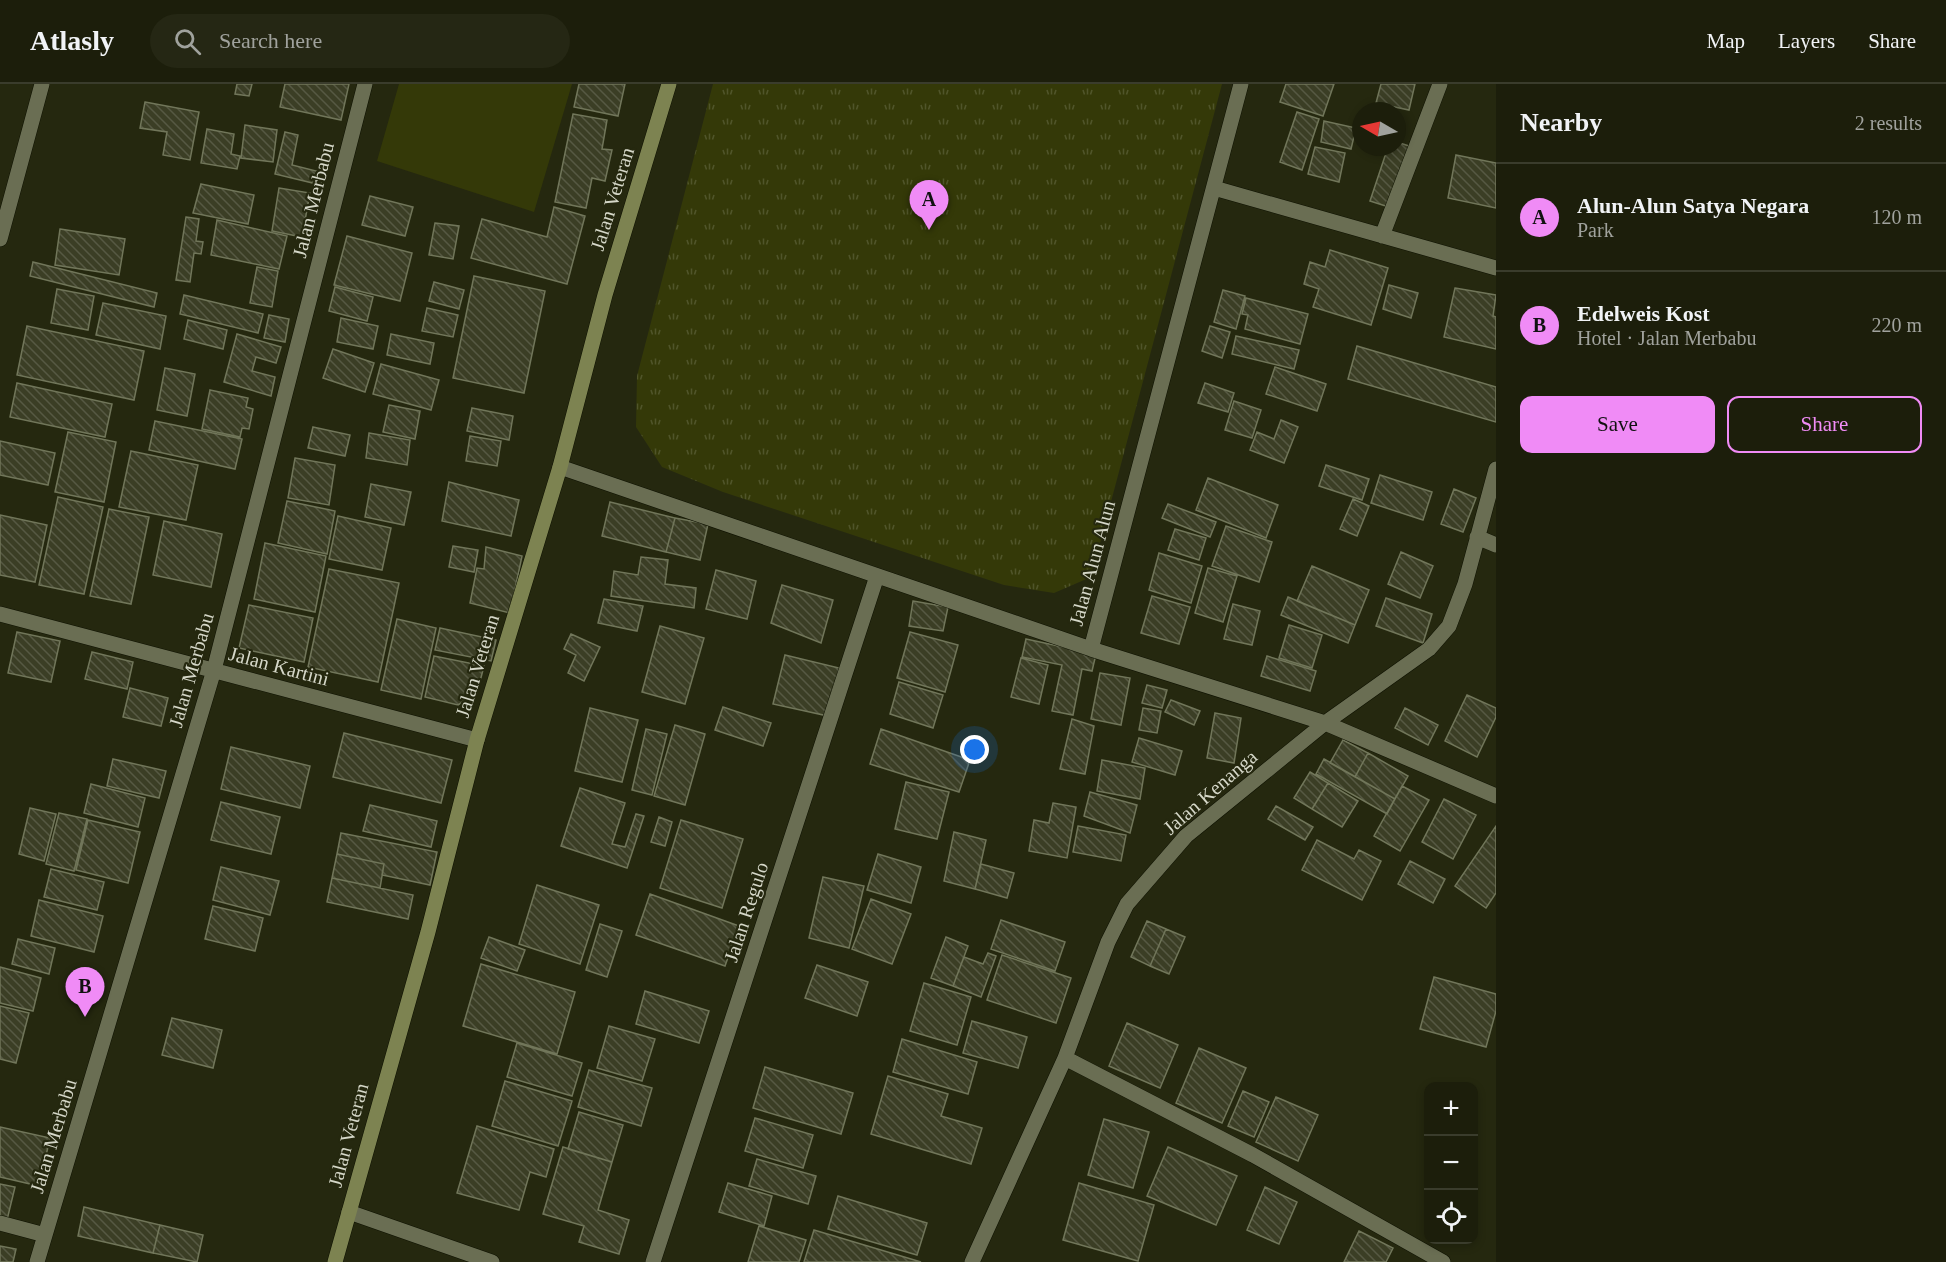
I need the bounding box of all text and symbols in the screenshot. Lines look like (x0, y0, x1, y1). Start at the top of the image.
search box (150, 14, 570, 68)
text: Atlasly (30, 25, 114, 56)
icon: search (171, 25, 204, 58)
text: Search here (219, 28, 322, 53)
text: Map (1707, 29, 1745, 53)
text: Layers (1778, 29, 1835, 53)
text: Share (1868, 29, 1916, 53)
north arrow (1352, 102, 1406, 156)
text: Nearby (1520, 108, 1602, 137)
text: 2 results (1855, 112, 1922, 134)
street label: Jalan Merbabu (288, 140, 338, 260)
street label: Jalan Veteran (586, 145, 638, 253)
pin: A (910, 180, 948, 230)
text: Alun-Alun Satya Negara (1577, 193, 1809, 218)
text: A (1532, 206, 1547, 228)
text: 120 m (1871, 206, 1922, 228)
text: Park (1577, 219, 1614, 241)
text: Edelweis Kost (1577, 301, 1710, 326)
text: B (1533, 314, 1546, 336)
text: 220 m (1871, 314, 1922, 336)
text: Hotel · Jalan Merbabu (1577, 327, 1756, 349)
button: Save (1520, 396, 1715, 453)
button: Share (1727, 396, 1922, 453)
street label: Jalan Alun Alun (1065, 498, 1119, 628)
street label: Jalan Merbabu (164, 610, 218, 730)
street label: Jalan Veteran (451, 612, 503, 720)
street label: Jalan Kartini (227, 642, 332, 690)
your location (960, 735, 989, 764)
street label: Jalan Kenanga (1159, 745, 1262, 839)
street label: Jalan Regulo (719, 859, 773, 965)
pin: B (66, 968, 104, 1017)
street label: Jalan Merbabu (25, 1076, 81, 1196)
street label: Jalan Veteran (324, 1081, 372, 1189)
map controls (1424, 1082, 1478, 1244)
button: + (1424, 1082, 1478, 1136)
button: − (1424, 1136, 1478, 1190)
button: locate (1424, 1190, 1478, 1244)

